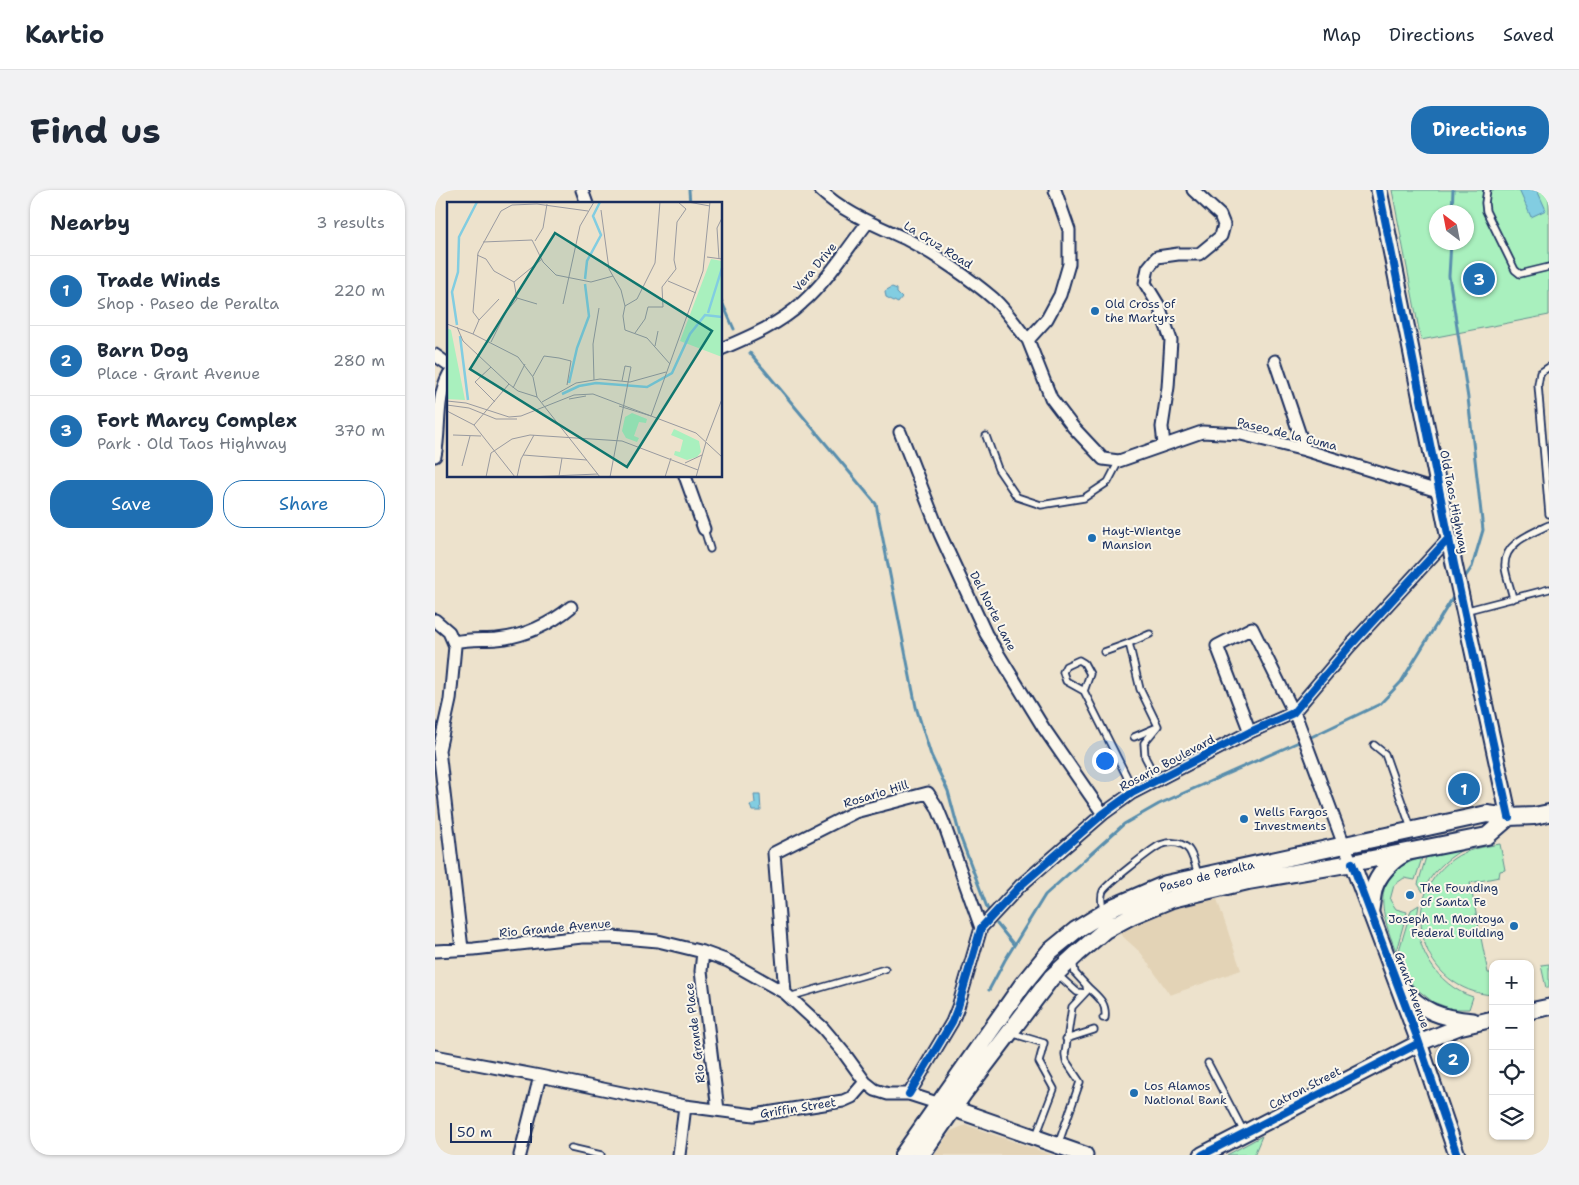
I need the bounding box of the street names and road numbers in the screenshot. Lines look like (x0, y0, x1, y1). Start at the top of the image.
street label: La Cruz Road (901, 217, 976, 273)
street label: Vera Drive (790, 239, 840, 295)
street label: Paseo de la Cuma (1235, 414, 1339, 454)
street label: Old Taos Highway (1436, 449, 1472, 555)
street label: Del Norte Lane (966, 568, 1020, 654)
street label: Rosario Boulevard (1117, 731, 1218, 795)
street label: Rosario Hill (842, 776, 911, 811)
street label: Paseo de Peralta (1158, 856, 1257, 896)
street label: Rio Grande Avenue (498, 915, 612, 941)
street label: Grant Avenue (1391, 950, 1433, 1031)
street label: Rio Grande Place (681, 982, 709, 1084)
street label: Catron Street (1266, 1063, 1344, 1113)
street label: Griffin Street (759, 1094, 837, 1122)

